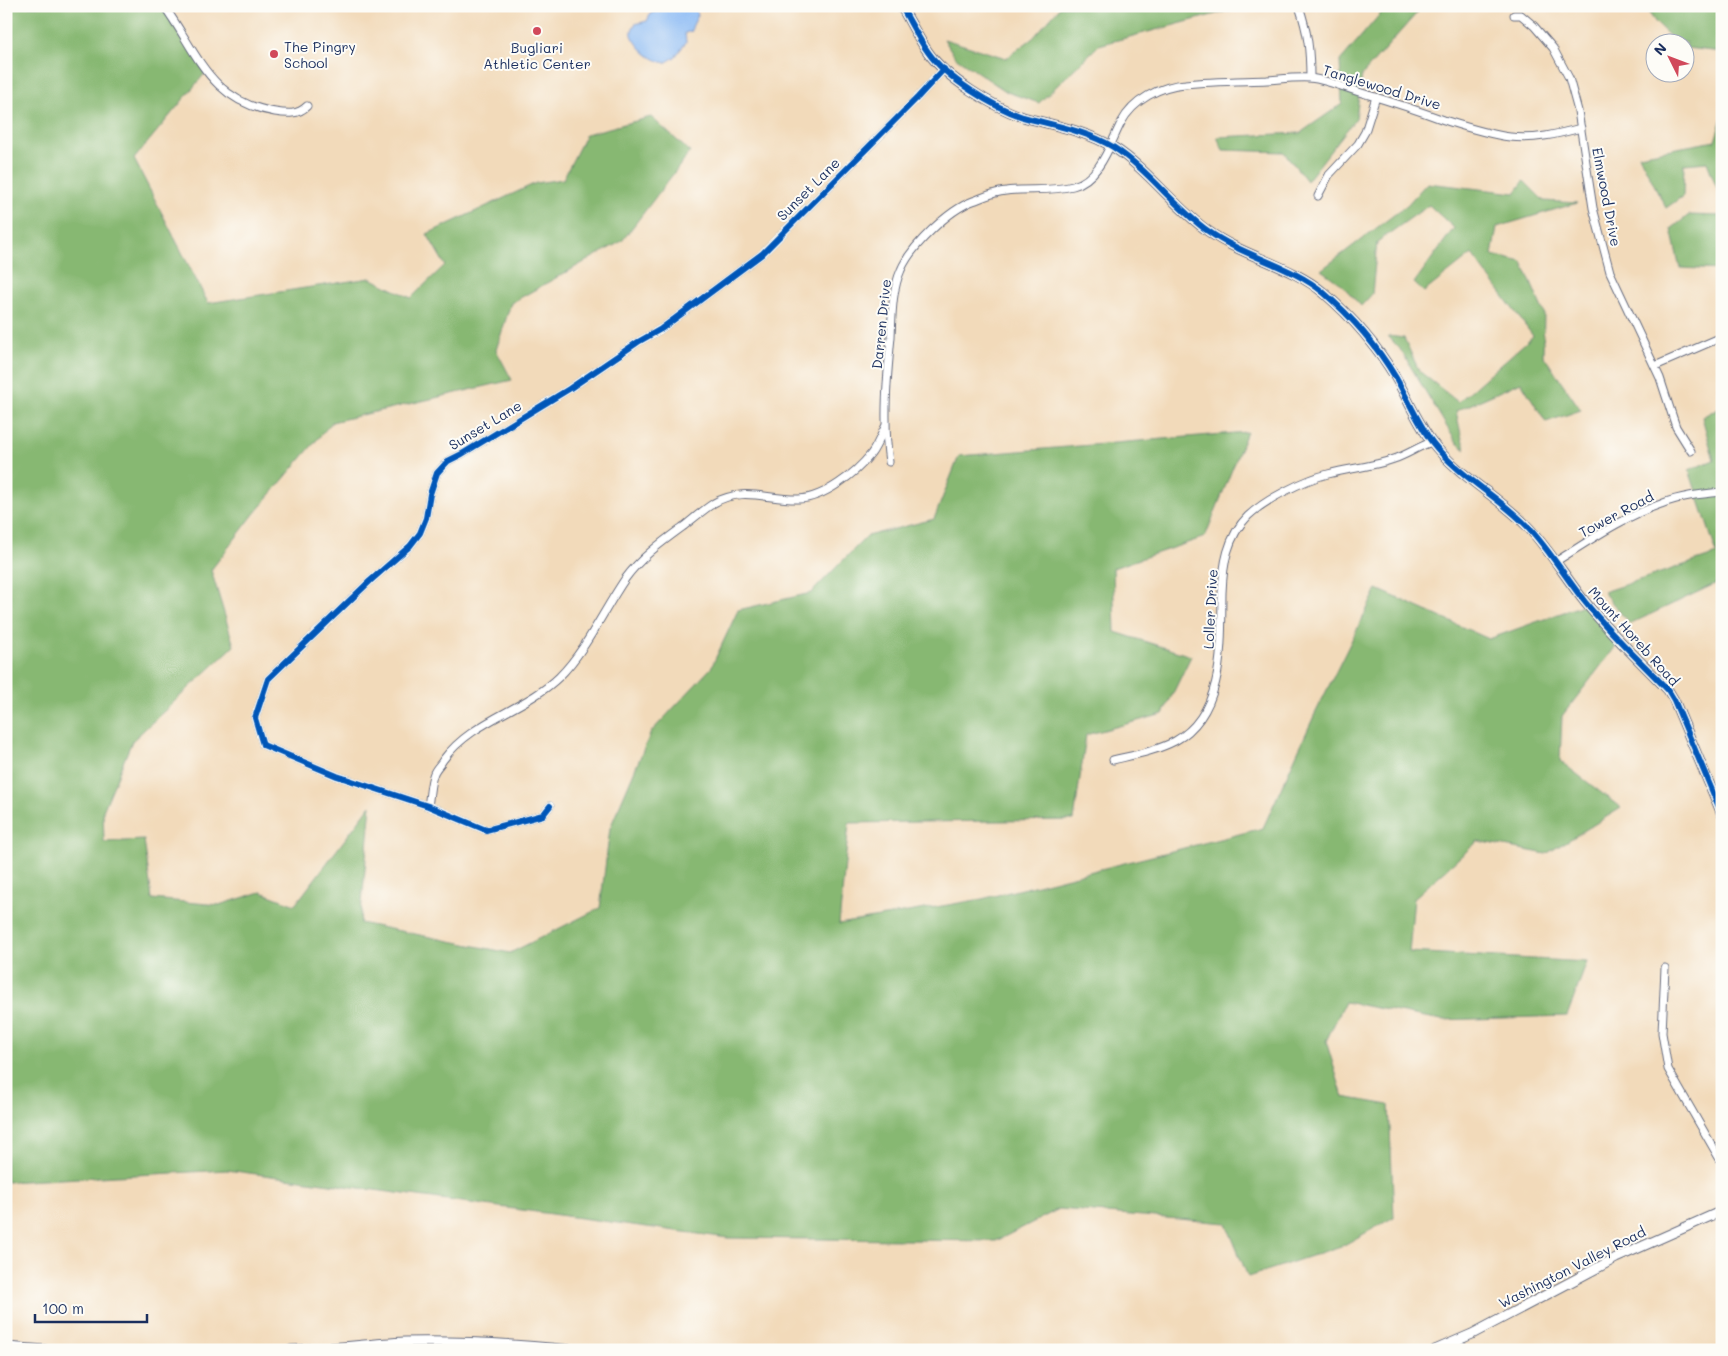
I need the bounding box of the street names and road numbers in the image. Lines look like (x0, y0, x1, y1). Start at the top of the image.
street label: Tanglewood Drive (1321, 60, 1443, 114)
street label: Elmwood Drive (1588, 146, 1626, 248)
street label: Sunset Lane (772, 153, 844, 225)
street label: Darren Drive (867, 278, 895, 370)
street label: Sunset Lane (445, 396, 525, 454)
street label: Tower Road (1575, 486, 1657, 542)
street label: Loller Drive (1198, 569, 1222, 649)
street label: Mount Horeb Road (1584, 582, 1684, 690)
street label: Washington Valley Road (1495, 1222, 1649, 1312)

